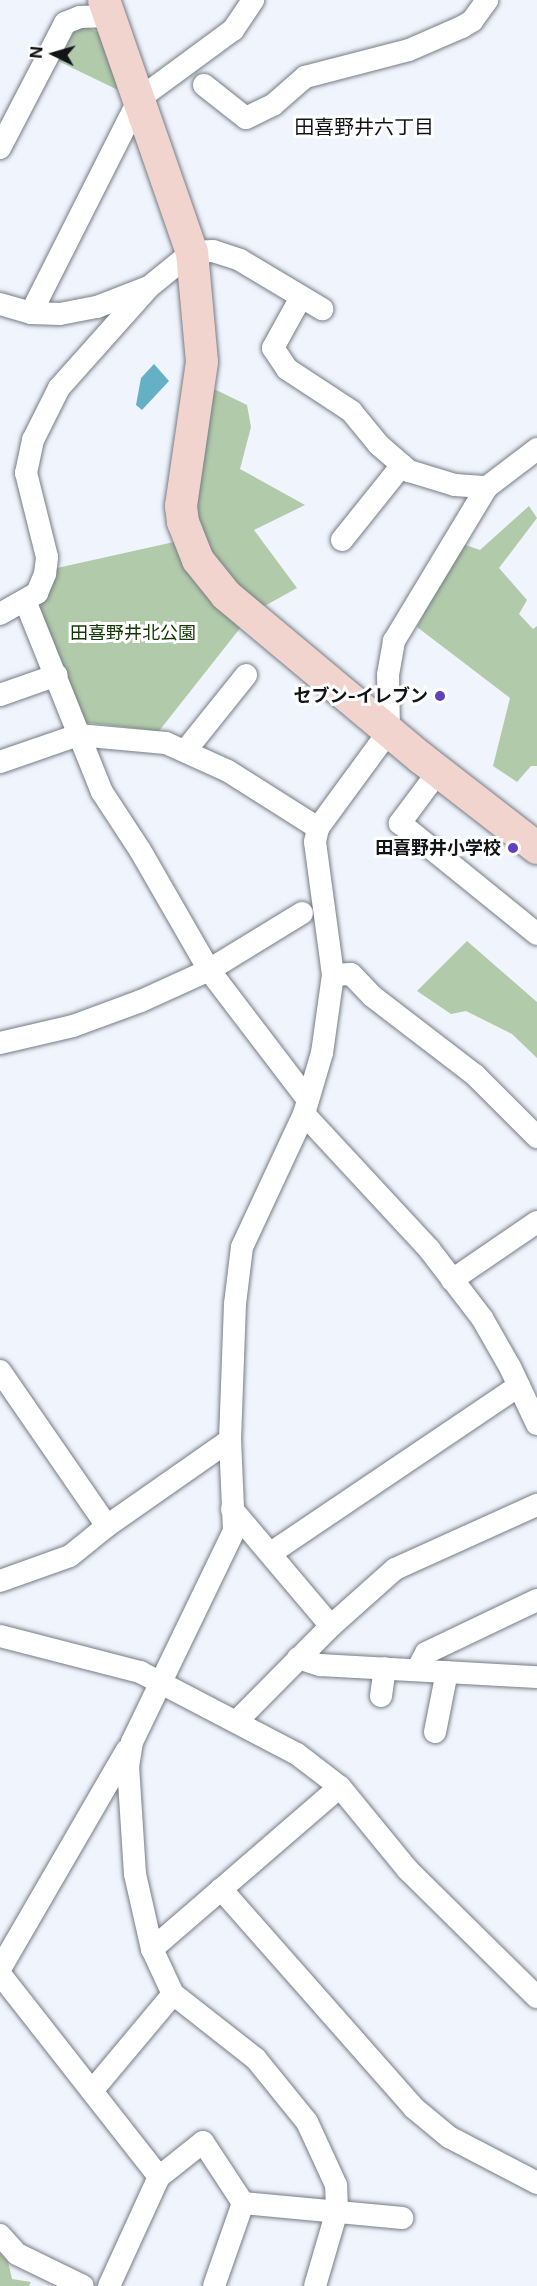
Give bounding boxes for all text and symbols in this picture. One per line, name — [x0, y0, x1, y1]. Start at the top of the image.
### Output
north arrow — [24, 24, 84, 84]
text: N — [26, 45, 47, 59]
district label: 田喜野井六丁目 — [294, 115, 434, 139]
park label: 田喜野井北公園 — [70, 622, 196, 644]
place label: セブン-イレブン — [294, 685, 428, 707]
marker: セブン-イレブン — [433, 689, 447, 703]
place label: 田喜野井小学校 — [375, 837, 501, 859]
marker: 田喜野井小学校 — [506, 841, 520, 855]

